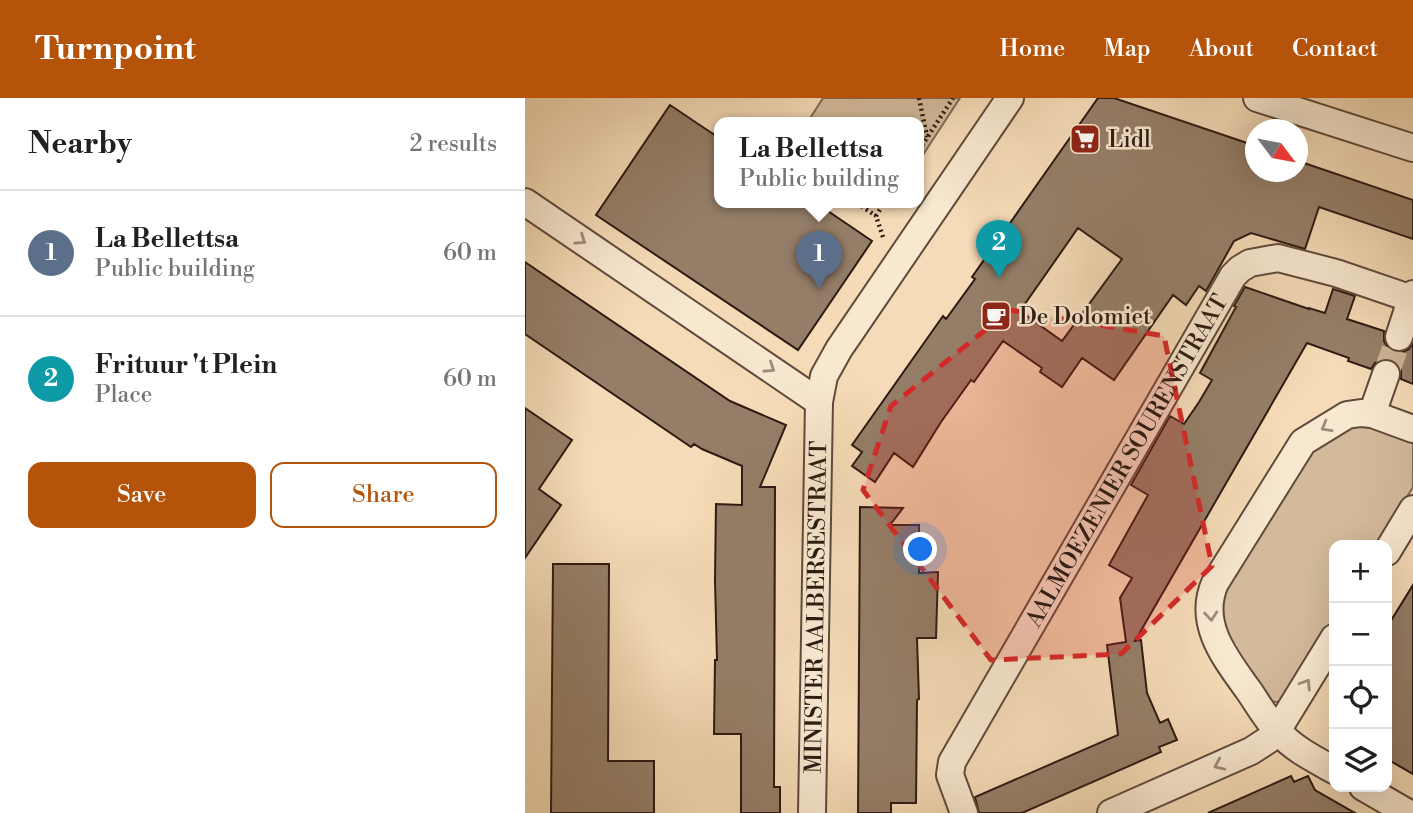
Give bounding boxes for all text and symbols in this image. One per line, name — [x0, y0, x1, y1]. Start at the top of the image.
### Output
text: Turnpoint — [35, 29, 196, 70]
text: Home — [1000, 34, 1065, 64]
text: Map — [1103, 34, 1151, 64]
text: About — [1189, 34, 1254, 64]
text: Contact — [1292, 34, 1378, 64]
popup — [714, 117, 924, 208]
north arrow — [1245, 119, 1308, 182]
supermarket icon: Lidl — [1068, 122, 1102, 156]
text: Nearby — [28, 125, 132, 163]
place label: Lidl — [1108, 126, 1151, 154]
text: 2 results — [410, 130, 497, 158]
text: La Bellettsa — [739, 133, 883, 165]
text: Public building — [739, 165, 899, 193]
pin: 2 — [976, 220, 1022, 278]
text: La Bellettsa — [95, 223, 239, 255]
pin: 1 — [796, 231, 842, 289]
one-way arrow — [574, 232, 587, 245]
text: 1 — [45, 239, 57, 267]
text: 60 m — [443, 239, 497, 267]
text: Public building — [95, 255, 255, 283]
street label: AALMOEZENIER SOURENSTRAAT — [1020, 290, 1234, 633]
cafe icon: De Dolomiet — [979, 299, 1013, 333]
place label: De Dolomiet — [1019, 303, 1151, 331]
text: Frituur 't Plein — [95, 349, 277, 381]
one-way arrow — [762, 360, 775, 372]
text: 2 — [44, 365, 58, 393]
text: 60 m — [443, 365, 497, 393]
text: Place — [95, 381, 152, 409]
one-way arrow — [1321, 419, 1334, 432]
street label: MINISTER AALBERSESTRAAT — [800, 440, 833, 774]
button: Save — [28, 462, 256, 528]
button: Share — [270, 462, 497, 528]
your location — [903, 532, 937, 566]
map controls — [1329, 540, 1392, 792]
button: + — [1329, 540, 1392, 603]
button: − — [1329, 603, 1392, 666]
one-way arrow — [1203, 611, 1218, 622]
button: locate — [1329, 666, 1392, 729]
one-way arrow — [1297, 679, 1310, 692]
button: layers — [1329, 729, 1392, 792]
one-way arrow — [1213, 757, 1226, 771]

